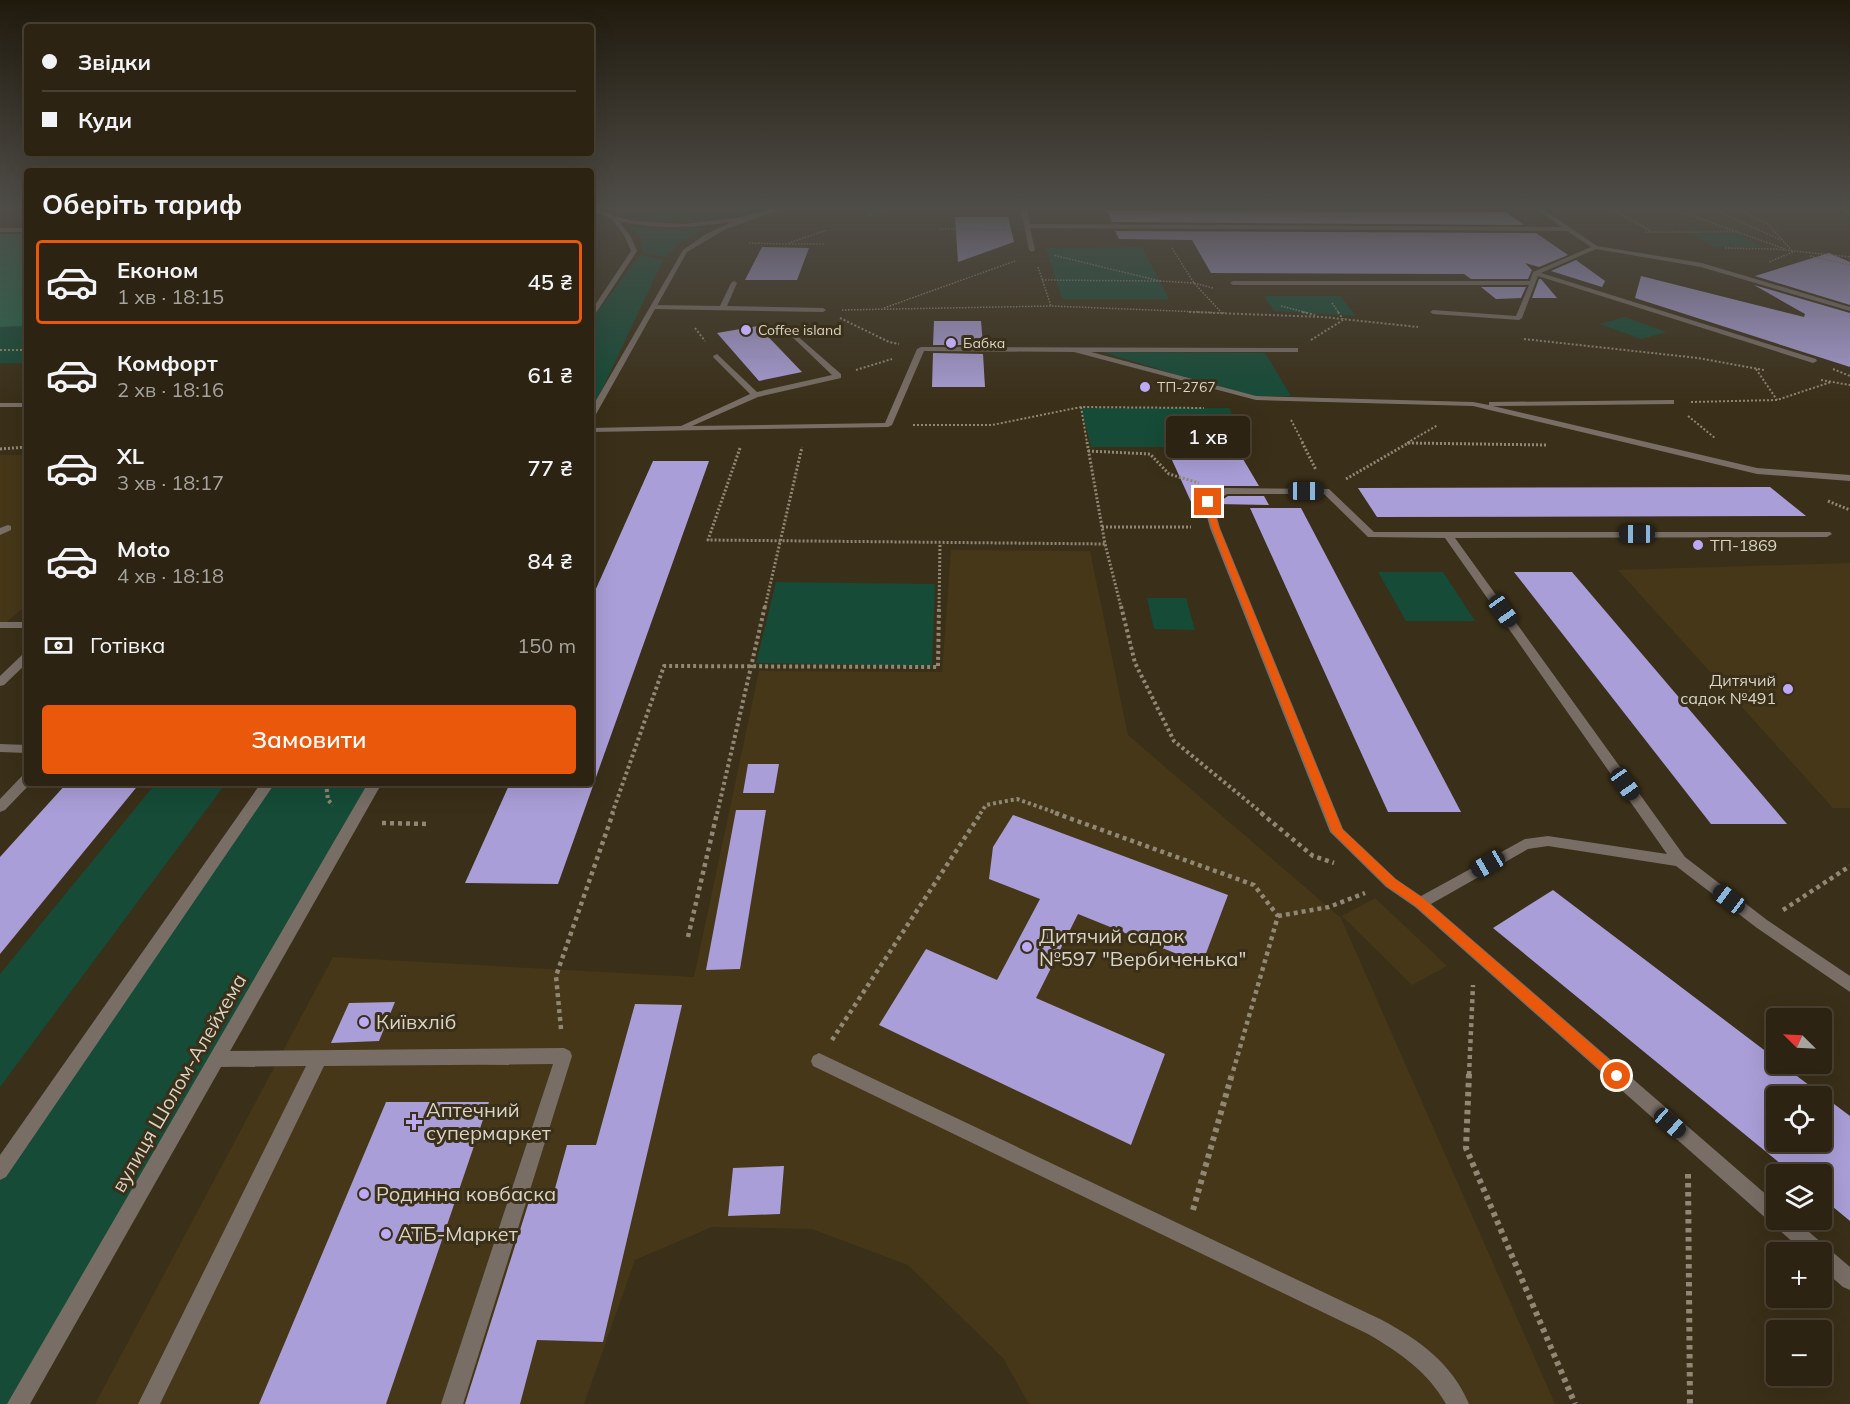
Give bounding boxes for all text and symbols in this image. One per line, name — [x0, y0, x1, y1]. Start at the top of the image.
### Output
text: Звідки — [78, 48, 151, 76]
text: Куди — [78, 106, 132, 134]
text: Оберіть тариф — [42, 187, 242, 221]
icon: car — [45, 255, 99, 309]
text: Економ — [117, 256, 198, 284]
text: 45 ₴ — [528, 268, 573, 296]
text: 1 хв · 18:15 — [117, 284, 224, 309]
place label: Coffee island — [758, 321, 842, 339]
marker: Coffee island — [739, 323, 753, 337]
place label: Бабка — [963, 334, 1005, 352]
marker: Бабка — [944, 336, 958, 350]
icon: car — [45, 348, 99, 402]
text: Комфорт — [117, 349, 218, 377]
text: 61 ₴ — [528, 361, 573, 389]
text: 2 хв · 18:16 — [117, 377, 224, 402]
place label: ТП-2767 — [1157, 378, 1216, 396]
marker: ТП-2767 — [1138, 380, 1152, 394]
callout: 1 хв — [1166, 415, 1250, 457]
text: 1 хв — [1188, 424, 1228, 449]
icon: car — [45, 441, 99, 495]
text: XL — [117, 442, 144, 470]
text: 77 ₴ — [528, 454, 573, 482]
text: 3 хв · 18:17 — [117, 470, 224, 495]
car — [1288, 482, 1324, 500]
route end — [1194, 488, 1221, 515]
car — [1619, 525, 1655, 543]
icon: car — [45, 534, 99, 588]
text: Moto — [117, 535, 170, 563]
place label: ТП-1869 — [1710, 535, 1777, 555]
marker: ТП-1869 — [1691, 538, 1705, 552]
text: 84 ₴ — [528, 547, 573, 575]
text: 4 хв · 18:18 — [117, 563, 224, 588]
car — [1485, 591, 1521, 631]
icon: cash — [42, 629, 75, 662]
text: Готівка — [90, 631, 165, 659]
text: 150 m — [517, 633, 576, 658]
place label: Дитячий садок №491 — [1680, 670, 1776, 708]
marker: Дитячий садок №491 — [1781, 682, 1795, 696]
button: Замовити — [42, 705, 576, 774]
car — [1607, 764, 1643, 804]
car — [1468, 847, 1508, 881]
car — [1709, 881, 1749, 917]
place label: Дитячий садок №597 "Вербиченька" — [1039, 923, 1246, 971]
marker: Дитячий садок №597 "Вербиченька" — [1020, 940, 1034, 954]
street label: вулиця Шолом-Алейхема — [106, 969, 251, 1197]
north arrow — [1766, 1008, 1832, 1074]
map controls — [1766, 1008, 1832, 1386]
place label: Київхліб — [376, 1009, 456, 1034]
marker: Київхліб — [357, 1015, 371, 1029]
route start — [1603, 1062, 1630, 1089]
button: locate — [1766, 1086, 1832, 1152]
place label: Аптечний супермаркет — [426, 1097, 552, 1145]
car — [1651, 1104, 1689, 1142]
marker: Аптечний супермаркет — [407, 1115, 421, 1129]
button: layers — [1766, 1164, 1832, 1230]
place label: Родинна ковбаска — [376, 1181, 556, 1206]
marker: Родинна ковбаска — [357, 1187, 371, 1201]
place label: АТБ-Маркет — [398, 1221, 519, 1246]
marker: АТБ-Маркет — [379, 1227, 393, 1241]
button: + — [1766, 1242, 1832, 1308]
button: − — [1766, 1320, 1832, 1386]

